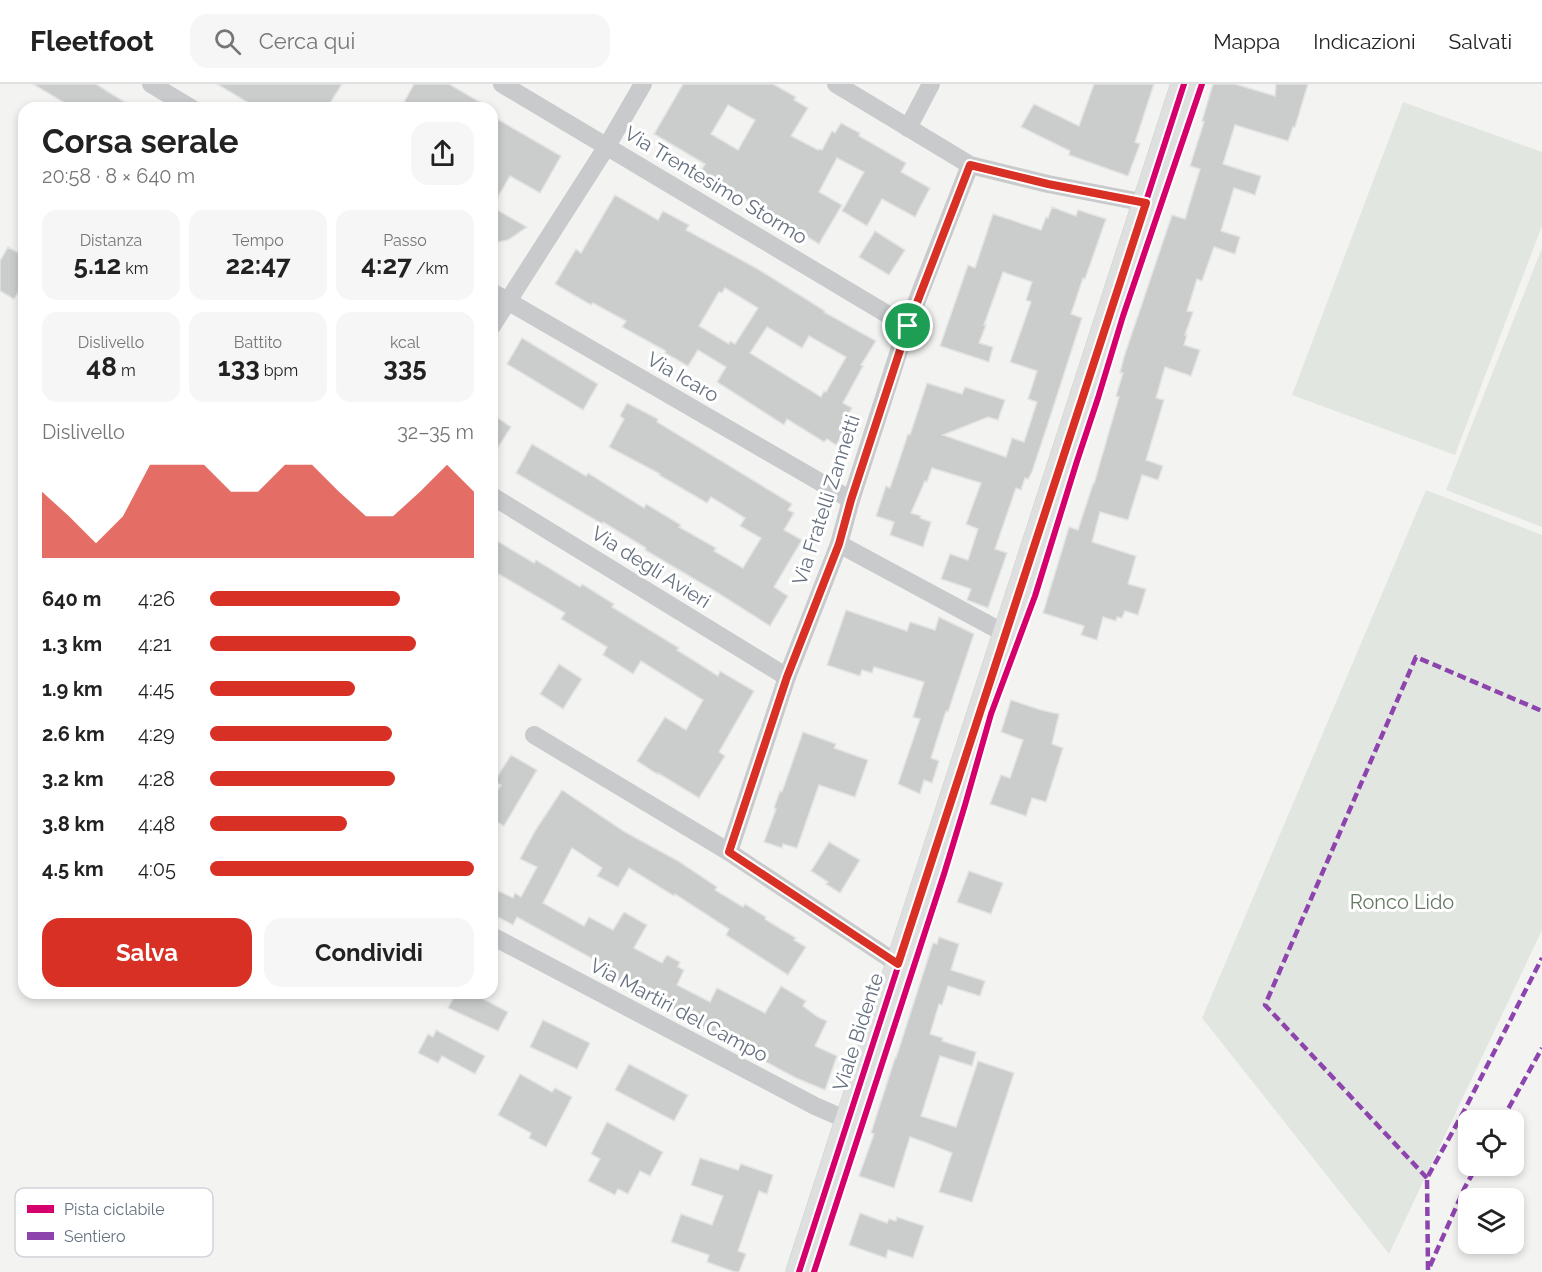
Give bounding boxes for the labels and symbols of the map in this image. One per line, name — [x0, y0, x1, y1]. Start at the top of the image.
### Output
street label: Via Trentesimo Stormo — [620, 121, 812, 249]
pin — [882, 300, 933, 351]
street label: Via Icaro — [643, 347, 723, 407]
street label: Via Fratelli Zannetti — [787, 412, 865, 588]
street label: Via degli Avieri — [587, 521, 715, 613]
park label: Ronco Lido — [1350, 890, 1454, 914]
street label: Via Martiri del Campo — [586, 953, 772, 1067]
street label: Viale Bidente — [828, 970, 888, 1094]
legend — [15, 1188, 213, 1257]
text: Pista ciclabile — [64, 1200, 165, 1219]
text: Sentiero — [64, 1227, 125, 1246]

